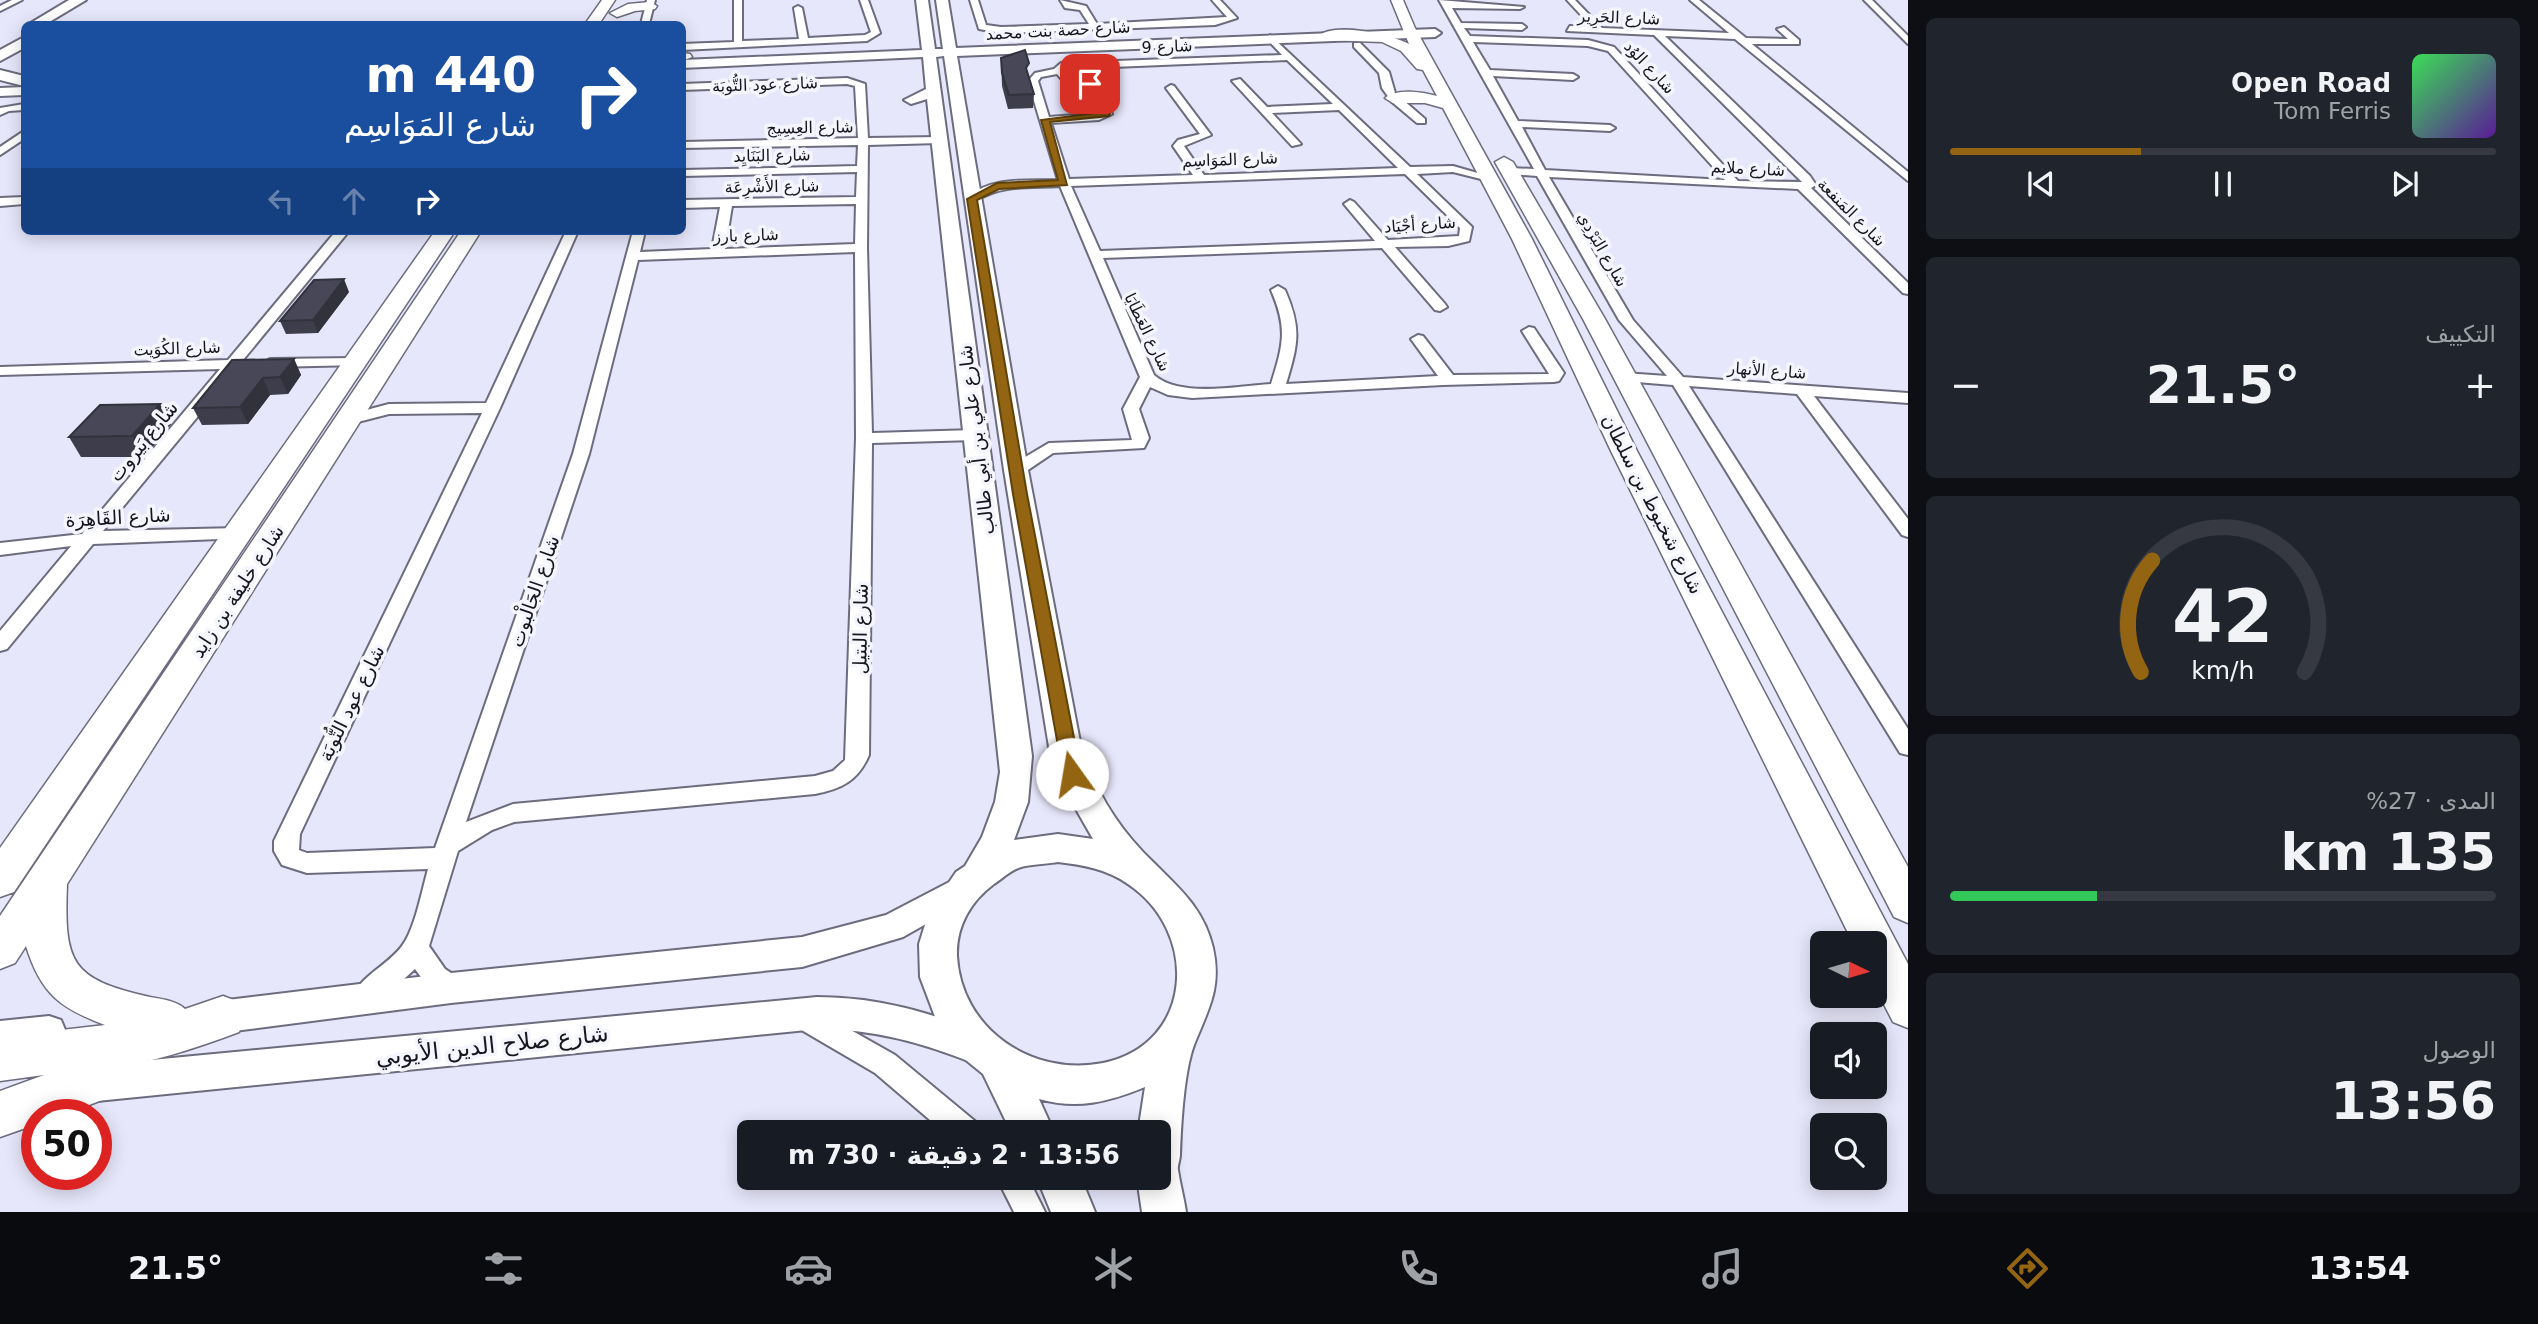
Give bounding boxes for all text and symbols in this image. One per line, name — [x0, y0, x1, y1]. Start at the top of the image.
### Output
street label: شارع الحَرِير — [1576, 7, 1660, 31]
street label: شارع حصة بنت محمد — [985, 17, 1131, 45]
street label: شارع 9 — [1141, 36, 1193, 58]
street label: شارع الوُد — [1620, 37, 1679, 98]
text: 440 m — [366, 47, 536, 104]
icon: right — [560, 49, 651, 140]
pin — [1060, 54, 1120, 114]
icon: arrive — [1071, 65, 1109, 103]
text: Open Road — [2231, 68, 2391, 98]
street label: شارع عود التُّوبَة — [712, 70, 818, 97]
text: Tom Ferris — [2274, 98, 2391, 124]
text: شارع المَوَاسِم — [344, 106, 536, 144]
street label: شارع العِسِيج — [766, 117, 854, 139]
street label: شارع البَنَايِد — [733, 145, 811, 167]
street label: شارع المَوَاسِم — [1182, 148, 1278, 172]
street label: شارع ملايم — [1711, 157, 1785, 181]
icon: previous — [2022, 165, 2060, 203]
icon: pause — [2204, 165, 2242, 203]
icon: next — [2386, 165, 2424, 203]
street label: شارع الأَشْرِعَة — [725, 173, 820, 200]
street label: شارع المَنفعة — [1813, 174, 1890, 251]
icon: left — [262, 182, 300, 220]
icon: ahead — [335, 182, 373, 220]
icon: right — [408, 182, 446, 220]
street label: شارع البَرْدِي — [1573, 208, 1632, 291]
street label: شارع أجْيَاد — [1383, 212, 1457, 237]
street label: شارع بارز — [712, 225, 779, 247]
street label: شارع العَطَايَا — [1119, 290, 1175, 375]
text: التكييف — [2425, 321, 2496, 347]
street label: شارع الكُوَيت — [133, 336, 221, 361]
street label: شارع علي بن أبي طالب — [952, 344, 1000, 536]
text: 21.5° — [2146, 355, 2300, 415]
street label: شارع الأنهار — [1726, 357, 1807, 384]
text: − — [1950, 363, 1982, 407]
text: + — [2464, 363, 2496, 407]
street label: شارع بَيروت — [104, 396, 183, 486]
street label: شارع شخبوط بن سلطان — [1597, 410, 1708, 598]
street label: شارع القَاهِرَة — [65, 503, 171, 532]
street label: شارع خليفة بن زايد — [186, 521, 289, 662]
street label: شارع الجَالْبوت — [502, 531, 564, 650]
text: 42 — [2172, 574, 2274, 659]
street label: شارع البتيل — [848, 583, 873, 675]
street label: شارع عود التُّوبَة — [311, 640, 389, 765]
text: km/h — [2191, 656, 2255, 685]
position arrow — [1035, 737, 1109, 811]
text: المدى · 27% — [2366, 788, 2496, 814]
text: 135 km — [2281, 822, 2496, 882]
north arrow — [1810, 931, 1886, 1008]
map controls — [1810, 931, 1887, 1190]
street label: شارع صلاح الدين الأيوبي — [374, 1019, 610, 1071]
button: sound — [1810, 1022, 1887, 1099]
text: الوصول — [2423, 1037, 2496, 1063]
text: 13:56 — [2330, 1071, 2496, 1131]
speed limit sign: 50 — [21, 1099, 112, 1190]
button: search — [1810, 1113, 1887, 1190]
text: 13:56 · 2 دقيقة · 730 m — [788, 1140, 1120, 1170]
icon: filters — [479, 1244, 528, 1293]
icon: car — [784, 1244, 833, 1293]
icon: climate — [1089, 1244, 1138, 1293]
icon: phone — [1394, 1244, 1443, 1293]
icon: music — [1698, 1244, 1747, 1293]
icon: directions — [2003, 1244, 2052, 1293]
text: 21.5° — [128, 1249, 223, 1287]
text: 13:54 — [2308, 1249, 2410, 1287]

